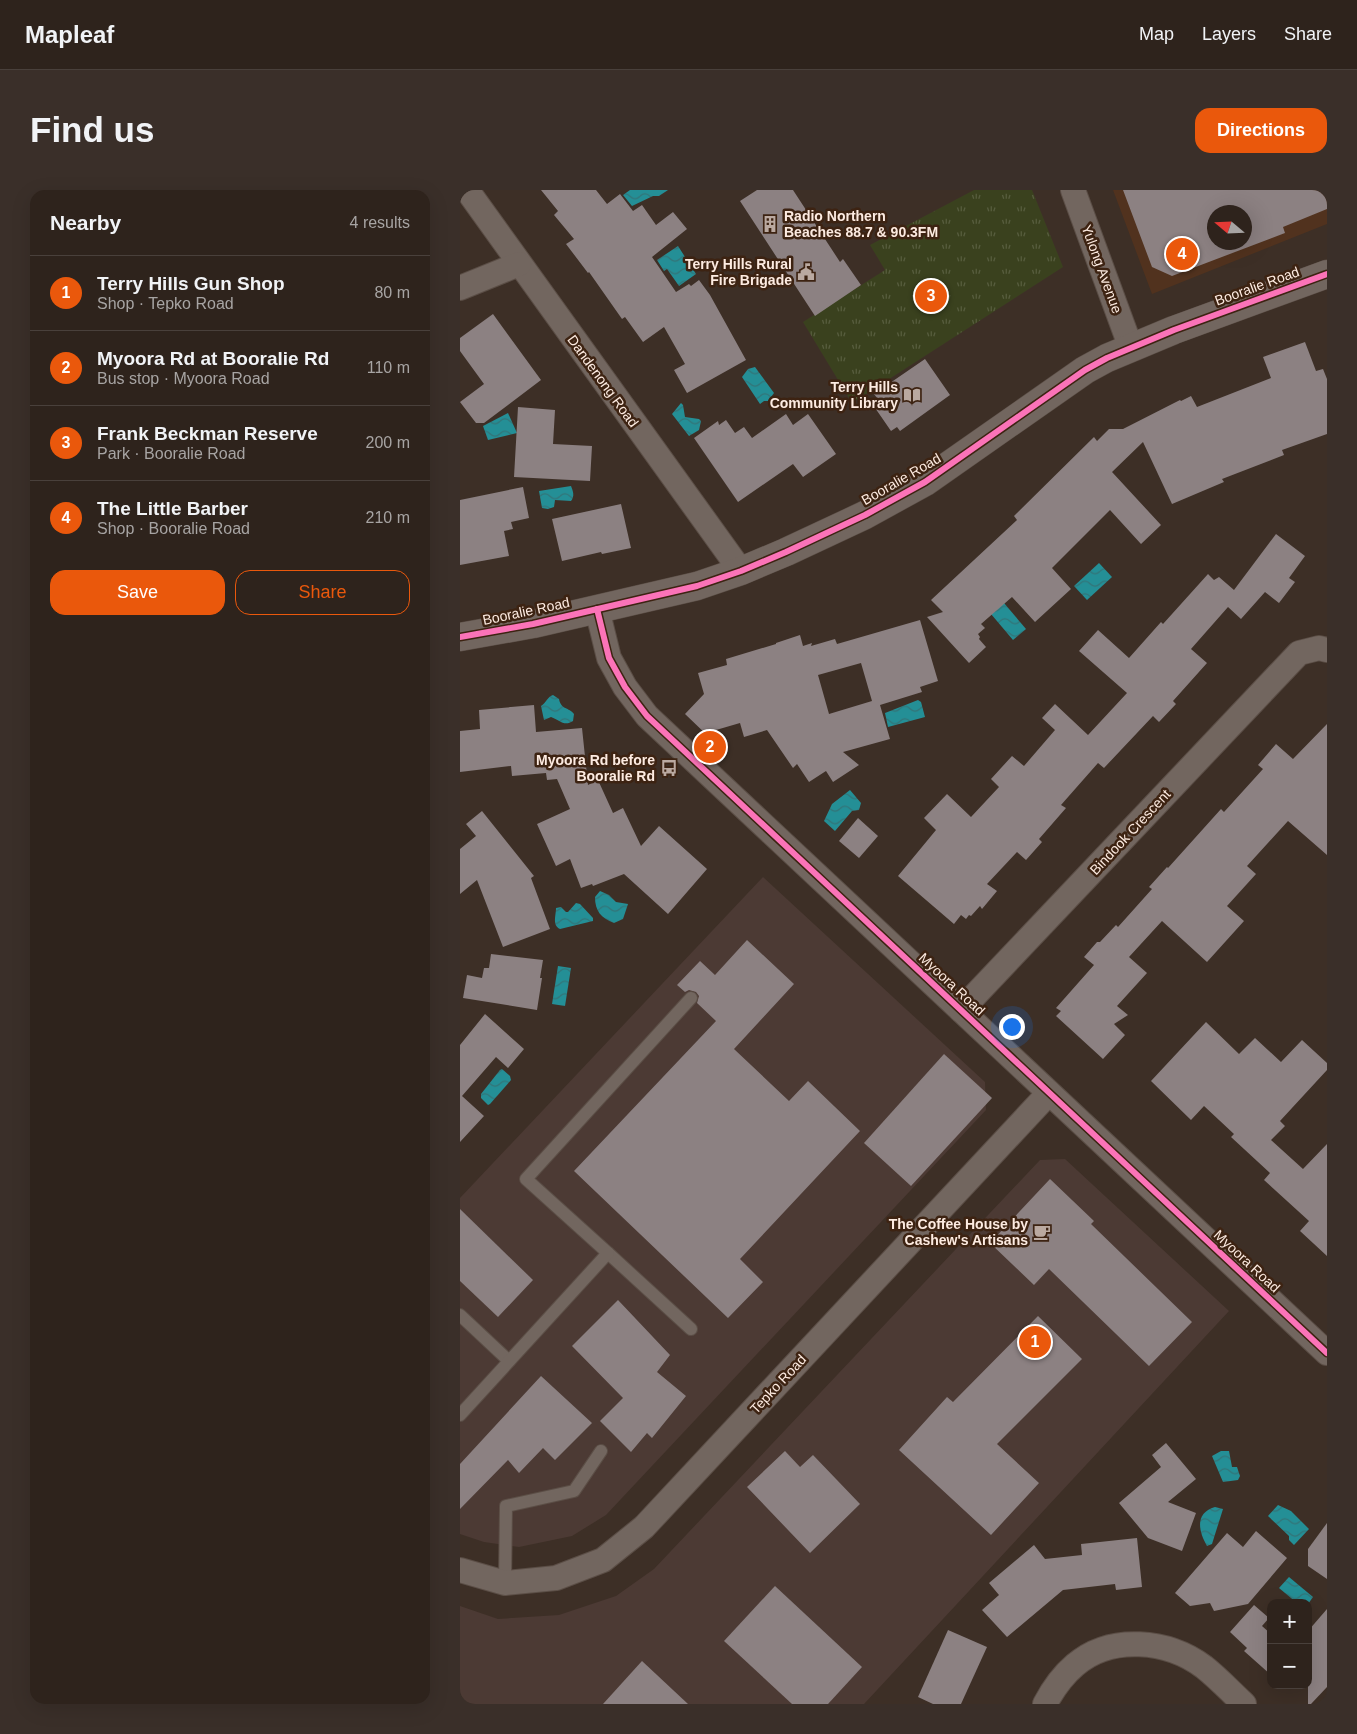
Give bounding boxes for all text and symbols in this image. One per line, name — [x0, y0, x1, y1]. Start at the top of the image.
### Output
text: Mapleaf — [25, 21, 114, 48]
text: Map — [1139, 24, 1174, 44]
text: Layers — [1202, 24, 1256, 44]
text: Share — [1284, 24, 1332, 44]
button: Directions — [1195, 108, 1327, 153]
text: Find us — [30, 110, 154, 149]
north arrow — [1207, 205, 1252, 250]
place label: Radio Northern Beaches 88.7 & 90.3FM — [784, 208, 938, 240]
text: Nearby — [50, 211, 121, 234]
text: 4 results — [350, 214, 410, 231]
building icon: Radio Northern Beaches 88.7 & 90.3FM — [760, 214, 780, 234]
street label: Yulong Avenue — [1079, 222, 1126, 316]
pin: 4 — [1166, 235, 1198, 273]
place label: Terry Hills Rural Fire Brigade — [685, 256, 792, 288]
public building icon: Terry Hills Rural Fire Brigade — [796, 262, 816, 282]
street label: Booralie Road — [1213, 263, 1301, 309]
text: Terry Hills Gun Shop — [97, 273, 285, 294]
pin: 3 — [915, 277, 947, 315]
text: 1 — [62, 284, 70, 301]
text: 80 m — [374, 284, 410, 301]
text: Shop · Tepko Road — [97, 295, 234, 312]
street label: Dandenong Road — [564, 332, 642, 430]
text: Myoora Rd at Booralie Rd — [97, 348, 329, 369]
text: 2 — [62, 359, 70, 376]
text: 110 m — [367, 359, 410, 376]
text: Bus stop · Myoora Road — [97, 370, 270, 387]
place label: Terry Hills Community Library — [770, 379, 898, 411]
library icon: Terry Hills Community Library — [902, 385, 922, 405]
text: Frank Beckman Reserve — [97, 423, 318, 444]
text: 3 — [62, 434, 70, 451]
text: 200 m — [366, 434, 410, 451]
text: Park · Booralie Road — [97, 445, 246, 462]
street label: Booralie Road — [859, 450, 943, 508]
text: The Little Barber — [97, 498, 248, 519]
text: 4 — [62, 509, 70, 526]
text: 210 m — [366, 509, 410, 526]
text: Shop · Booralie Road — [97, 520, 250, 537]
button: Save — [50, 570, 225, 615]
button: Share — [235, 570, 410, 615]
street label: Booralie Road — [481, 594, 571, 628]
pin: 2 — [694, 728, 726, 766]
place label: Myoora Rd before Booralie Rd — [536, 752, 655, 784]
bus stop icon: Myoora Rd before Booralie Rd — [659, 758, 679, 778]
street label: Bindook Crescent — [1086, 786, 1174, 878]
street label: Myoora Road — [916, 949, 988, 1019]
your location — [999, 1014, 1025, 1040]
place label: The Coffee House by Cashew's Artisans — [889, 1216, 1028, 1248]
cafe icon: The Coffee House by Cashew's Artisans — [1032, 1222, 1052, 1242]
street label: Myoora Road — [1211, 1226, 1283, 1296]
pin: 1 — [1019, 1323, 1051, 1361]
street label: Tepko Road — [747, 1351, 809, 1417]
map controls — [1267, 1599, 1312, 1689]
button: + — [1267, 1599, 1312, 1644]
button: − — [1267, 1644, 1312, 1689]

